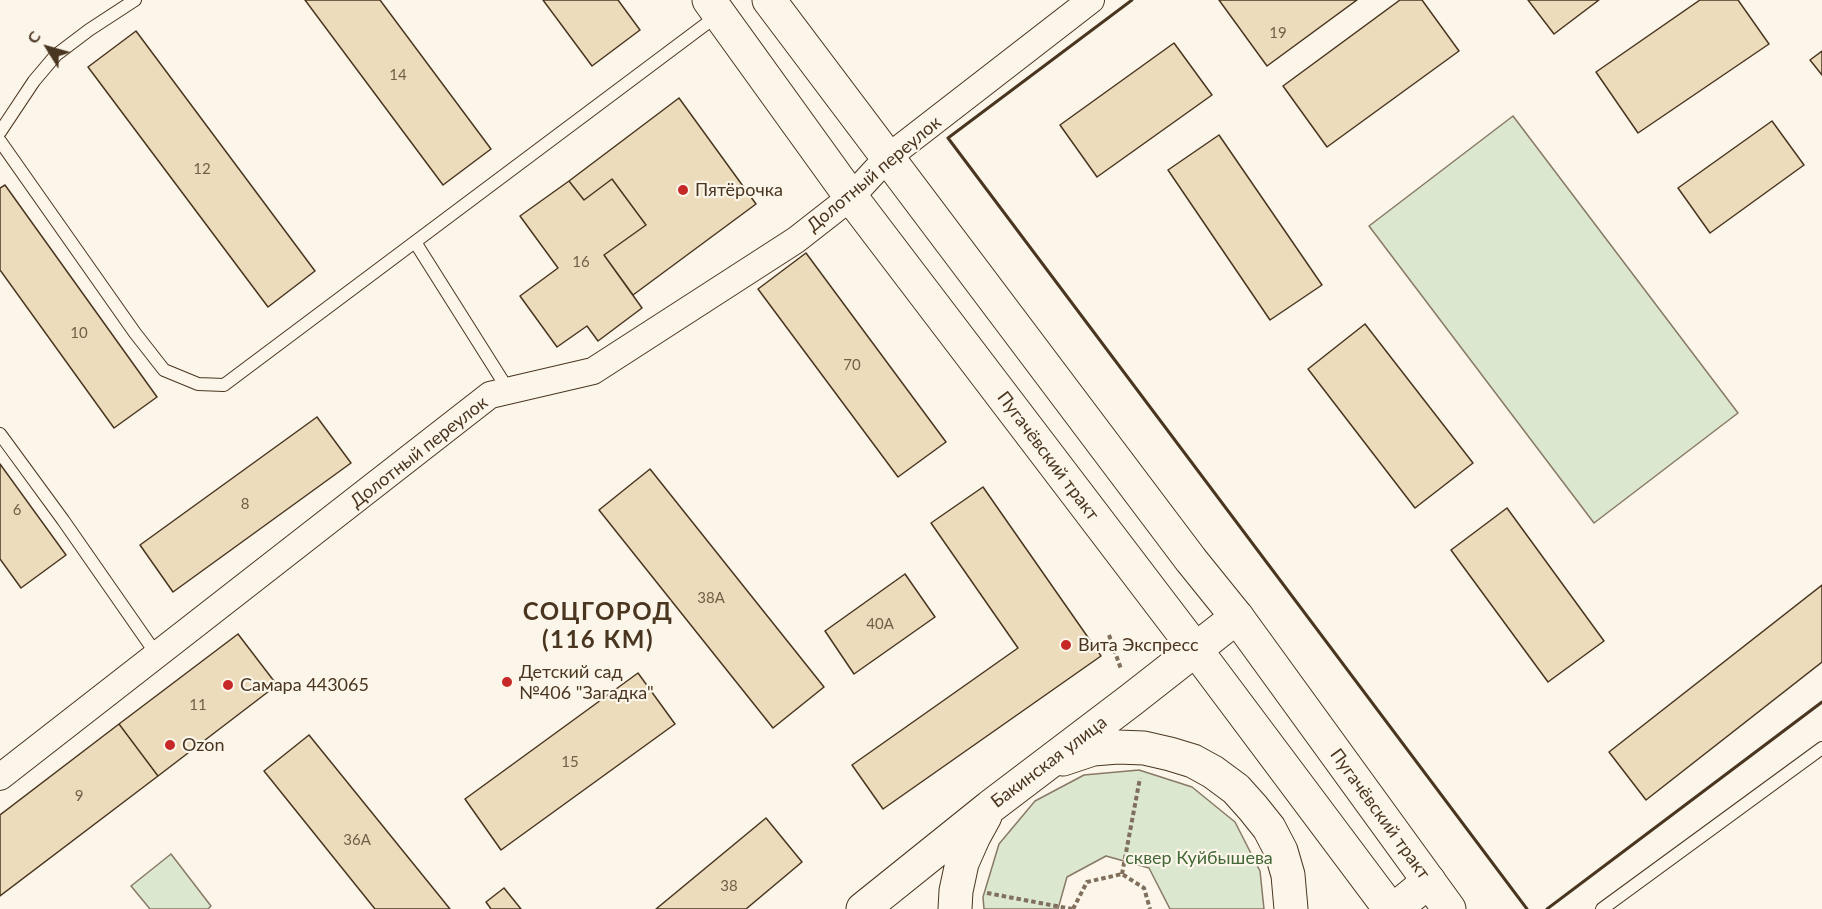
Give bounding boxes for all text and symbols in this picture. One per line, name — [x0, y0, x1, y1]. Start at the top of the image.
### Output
north arrow — [18, 18, 78, 78]
house number: 19 — [1269, 24, 1287, 42]
text: С — [22, 27, 44, 47]
house number: 14 — [389, 66, 407, 84]
street label: Долотный переулок — [802, 112, 946, 236]
house number: 12 — [193, 160, 211, 178]
place label: Пятёрочка — [695, 179, 783, 201]
marker: Пятёрочка — [676, 183, 690, 197]
house number: 16 — [572, 253, 590, 271]
house number: 10 — [70, 324, 88, 342]
house number: 70 — [843, 356, 861, 374]
street label: Пугачёвский тракт — [992, 387, 1104, 525]
street label: Долотный переулок — [346, 392, 492, 512]
house number: 8 — [241, 495, 249, 513]
house number: 6 — [13, 501, 21, 519]
house number: 38А — [697, 589, 725, 607]
district label: СОЦГОРОД (116 КМ) — [523, 598, 673, 654]
house number: 40А — [866, 615, 894, 633]
place label: Вита Экспресс — [1078, 634, 1199, 656]
marker: Вита Экспресс — [1059, 638, 1073, 652]
place label: Детский сад №406 "Загадка" — [519, 661, 654, 704]
place label: Самара 443065 — [240, 674, 369, 696]
marker: Детский сад №406 "Загадка" — [500, 675, 514, 689]
marker: Самара 443065 — [221, 678, 235, 692]
house number: 11 — [189, 696, 207, 714]
street label: Бакинская улица — [987, 711, 1111, 813]
place label: Ozon — [182, 734, 224, 756]
marker: Ozon — [163, 738, 177, 752]
street label: Пугачёвский тракт — [1325, 745, 1435, 883]
house number: 15 — [561, 753, 579, 771]
house number: 9 — [75, 787, 83, 805]
house number: 36А — [343, 831, 371, 849]
park label: сквер Куйбышева — [1125, 847, 1273, 869]
house number: 38 — [720, 877, 738, 895]

